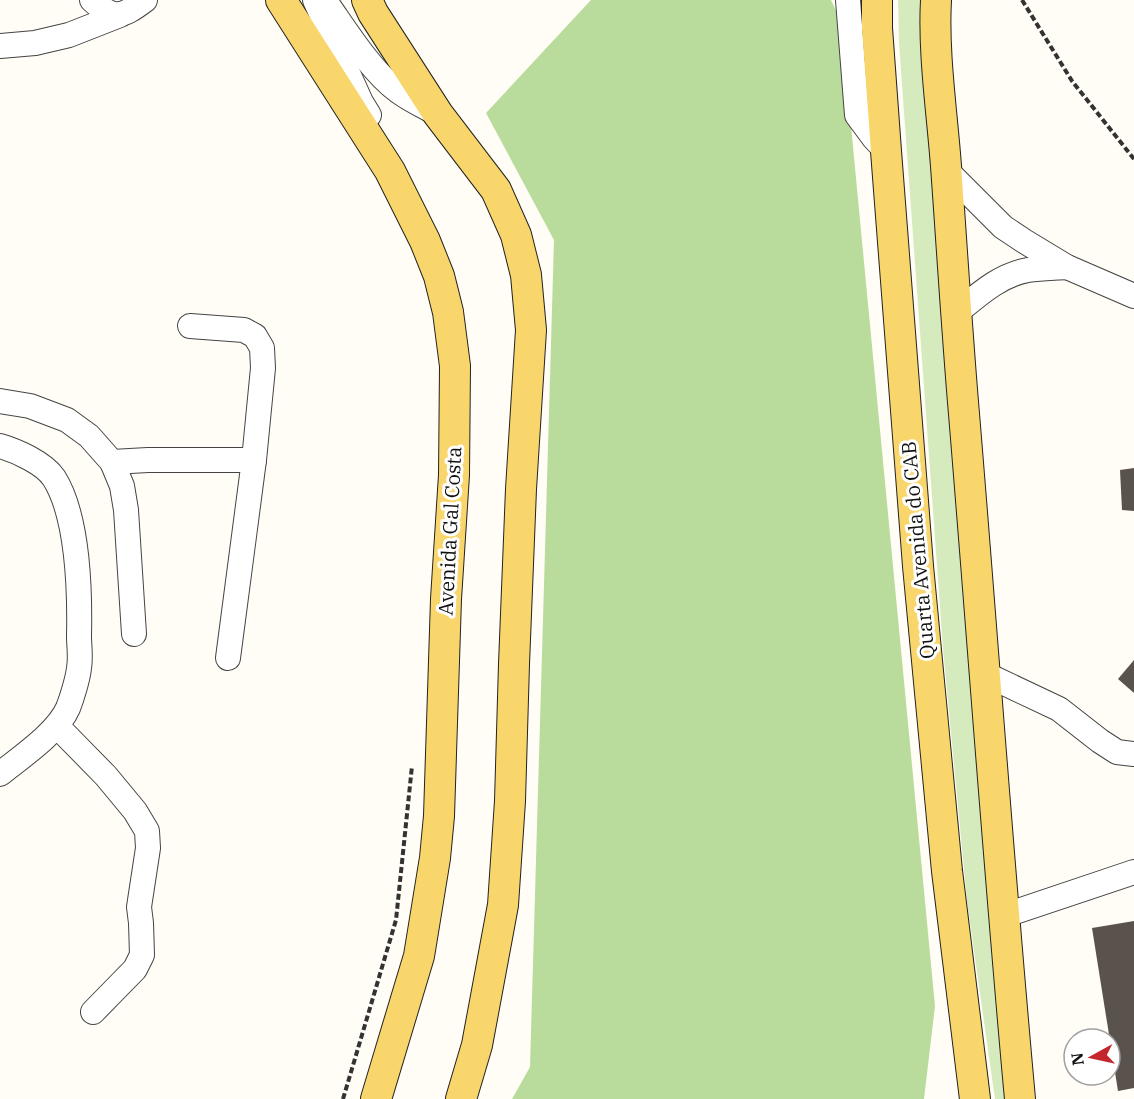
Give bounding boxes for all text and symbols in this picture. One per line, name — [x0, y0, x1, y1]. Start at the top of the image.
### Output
street label: Quarta Avenida do CAB — [895, 440, 940, 660]
street label: Avenida Gal Costa — [432, 446, 467, 616]
north arrow — [1062, 1027, 1122, 1087]
text: N — [1066, 1051, 1088, 1067]

